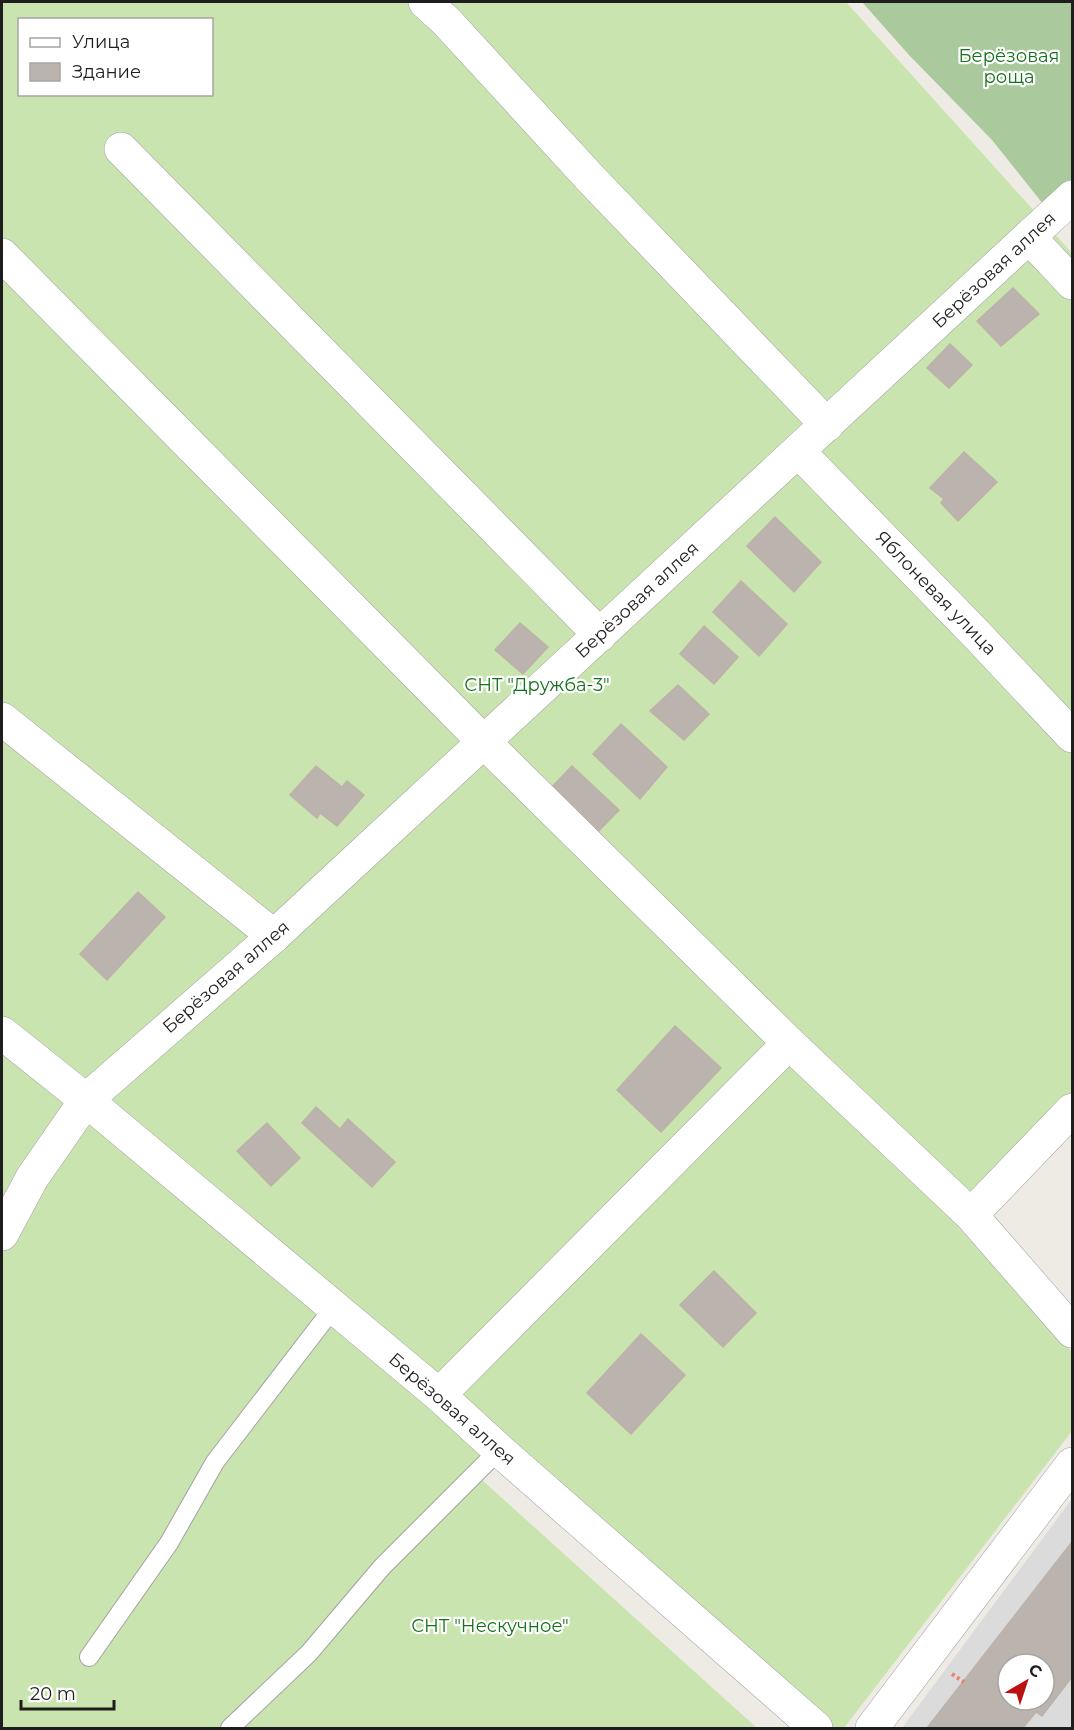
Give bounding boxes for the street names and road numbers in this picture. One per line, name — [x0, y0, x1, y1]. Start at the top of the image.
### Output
street label: Берёзовая аллея — [928, 207, 1060, 333]
street label: Яблоневая улица — [871, 526, 1001, 660]
street label: Берёзовая аллея — [571, 537, 703, 663]
street label: Берёзовая аллея — [158, 916, 294, 1038]
street label: Берёзовая аллея — [384, 1348, 520, 1470]

